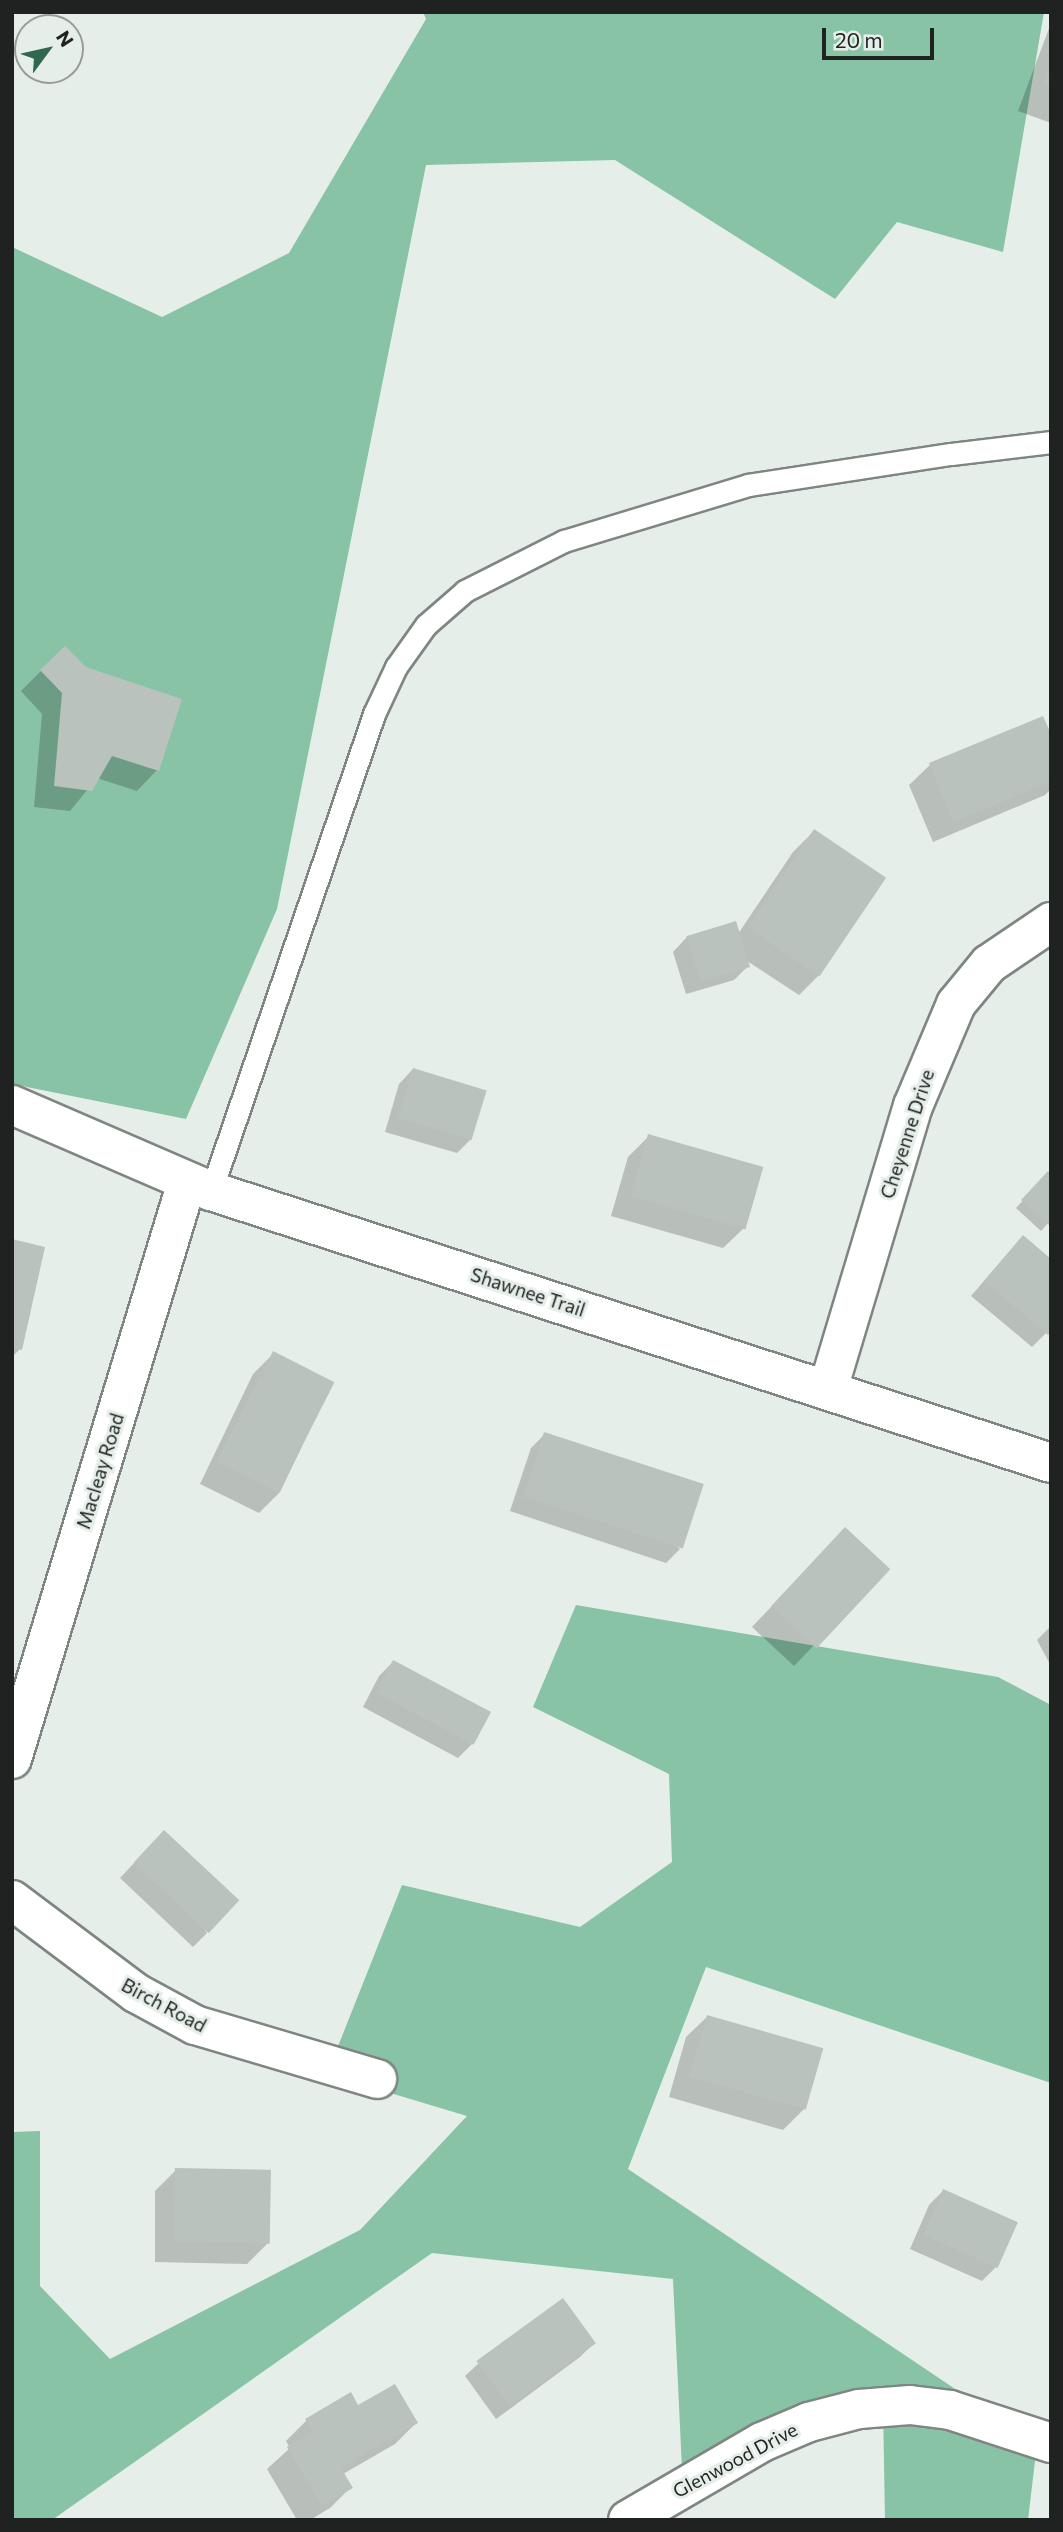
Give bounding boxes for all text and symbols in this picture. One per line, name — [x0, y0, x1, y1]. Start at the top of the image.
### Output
north arrow — [14, 14, 84, 84]
scale bar — [825, 14, 937, 58]
text: N — [52, 26, 79, 51]
text: 20 m — [835, 27, 883, 52]
street label: Cheyenne Drive — [875, 1067, 939, 1201]
street label: Shawnee Trail — [468, 1263, 588, 1321]
street label: Macleay Road — [72, 1410, 128, 1532]
street label: Birch Road — [118, 1973, 210, 2037]
street label: Glenwood Drive — [669, 2418, 801, 2502]

